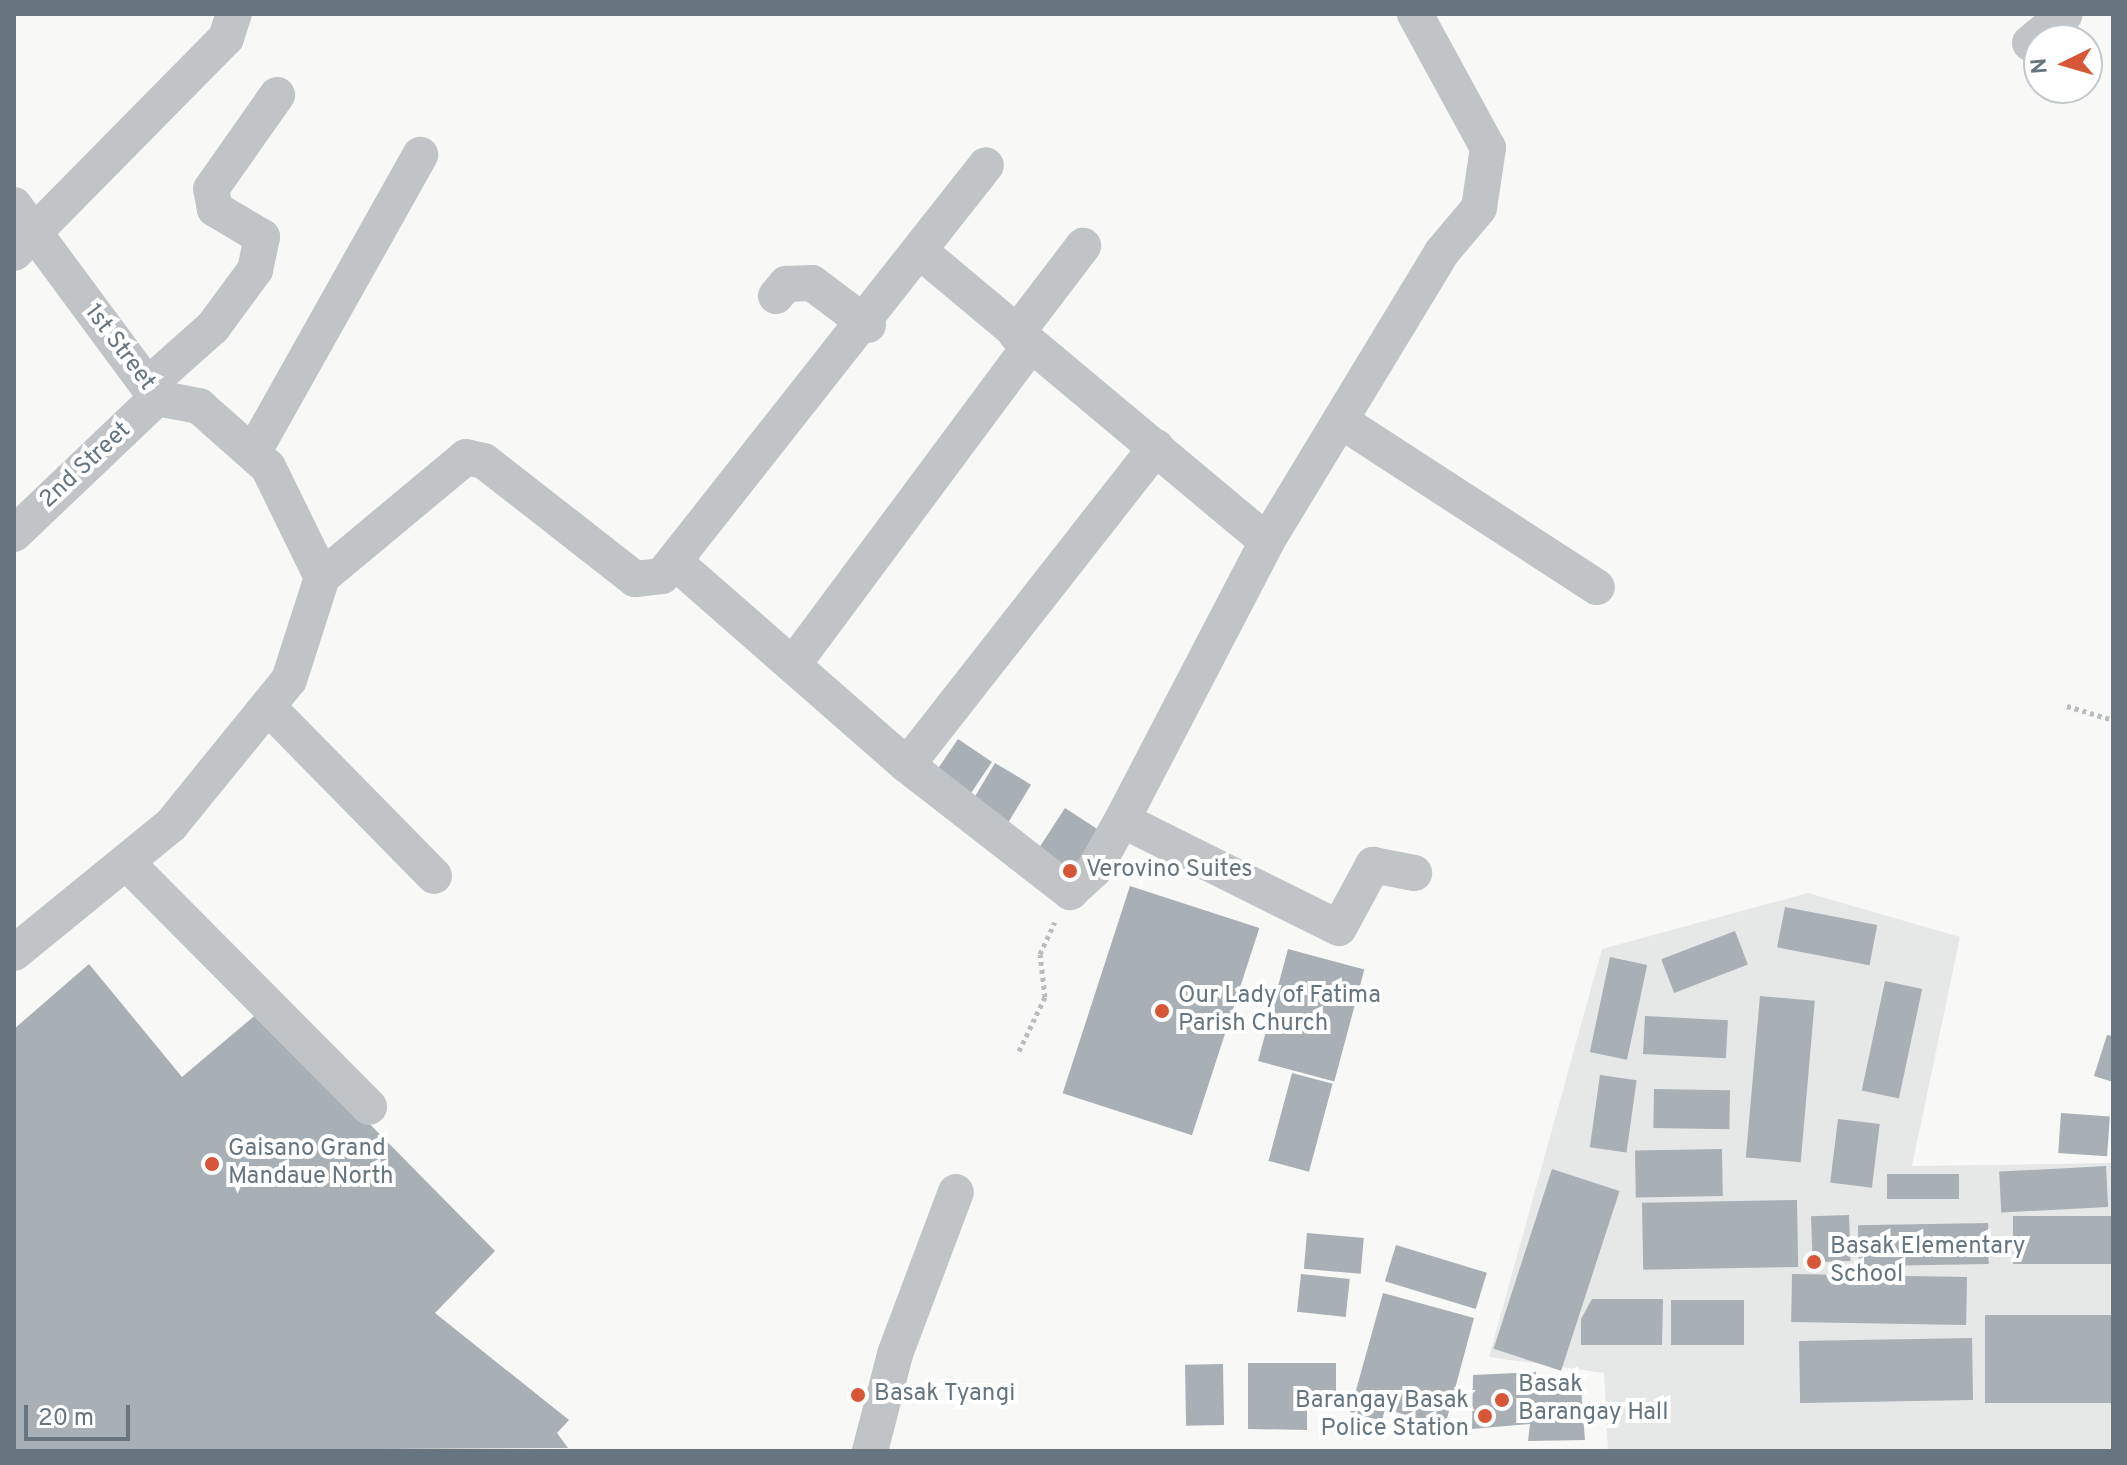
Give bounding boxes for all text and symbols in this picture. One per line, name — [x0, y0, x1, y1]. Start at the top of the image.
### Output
north arrow — [2023, 24, 2103, 104]
text: N — [2026, 57, 2055, 75]
street label: 1st Street — [77, 299, 161, 397]
street label: 2nd Street — [35, 417, 137, 515]
place label: Verovino Suites — [1086, 857, 1253, 885]
marker: Verovino Suites — [1061, 862, 1079, 880]
place label: Our Lady of Fatima Parish Church — [1178, 983, 1381, 1039]
marker: Our Lady of Fatima Parish Church — [1153, 1002, 1171, 1020]
place label: Gaisano Grand Mandaue North — [228, 1136, 394, 1192]
marker: Gaisano Grand Mandaue North — [203, 1155, 221, 1173]
place label: Basak Elementary School — [1830, 1234, 2025, 1290]
marker: Basak Elementary School — [1805, 1253, 1823, 1271]
place label: Basak Barangay Hall — [1518, 1372, 1668, 1428]
place label: Basak Tyangi — [874, 1381, 1016, 1409]
marker: Basak Tyangi — [849, 1386, 867, 1404]
place label: Barangay Basak Police Station — [1295, 1388, 1469, 1444]
scale bar — [28, 1389, 134, 1439]
marker: Basak Barangay Hall — [1493, 1391, 1511, 1409]
text: 20 m — [38, 1404, 94, 1434]
marker: Barangay Basak Police Station — [1476, 1407, 1494, 1425]

